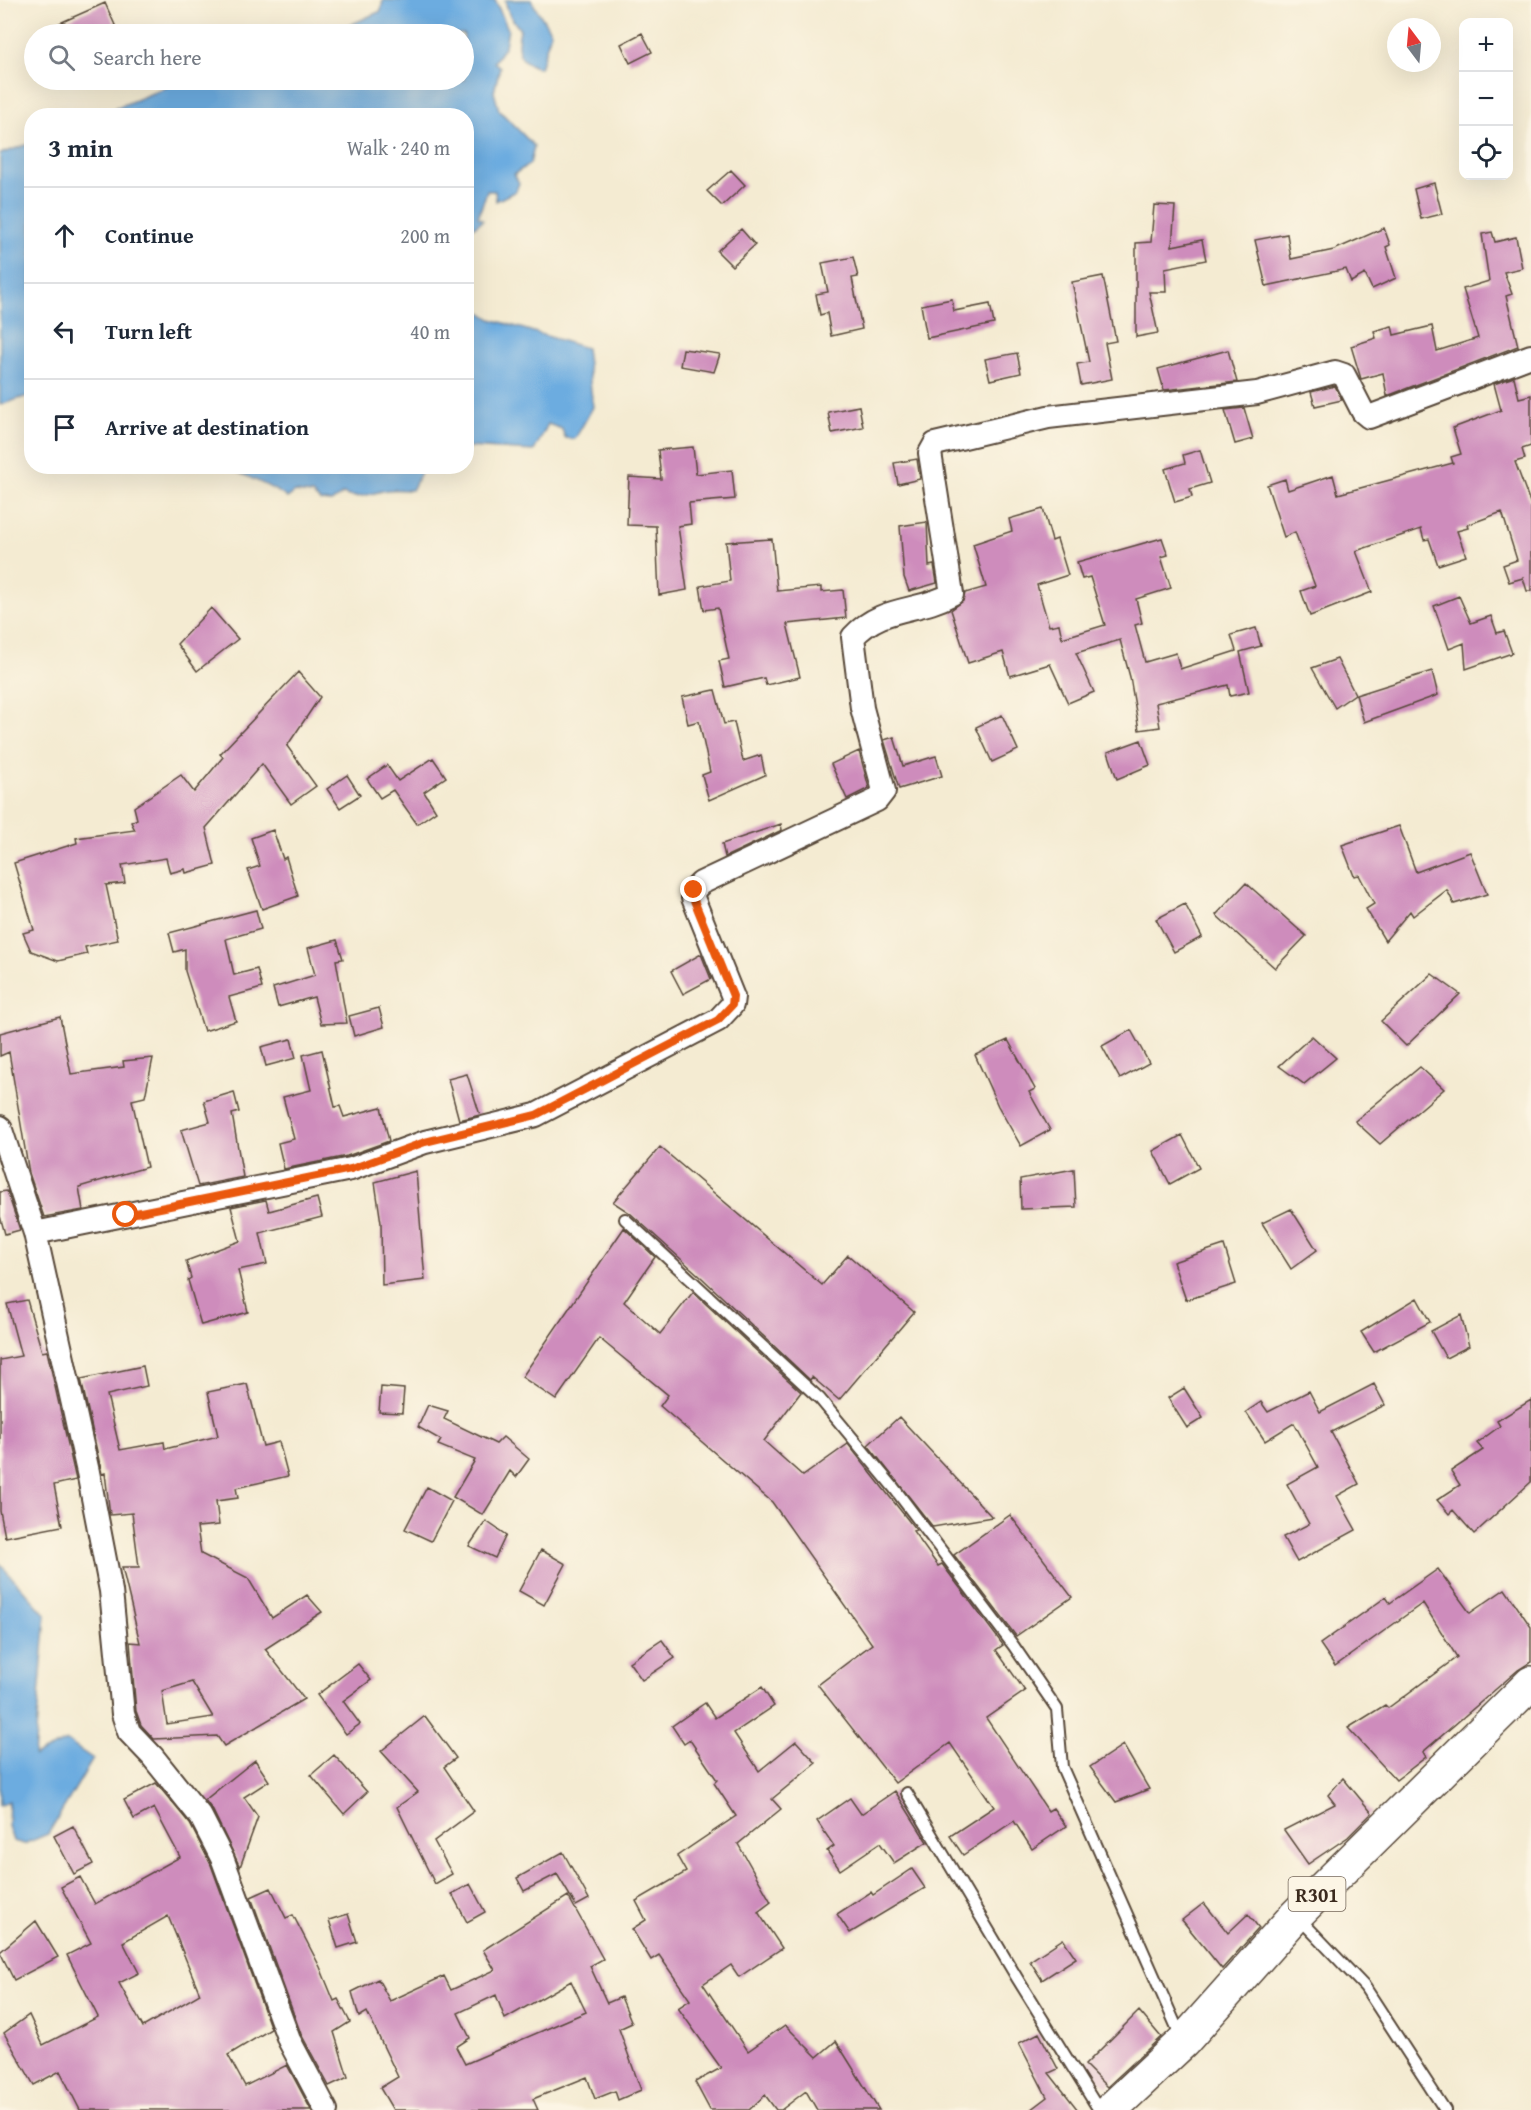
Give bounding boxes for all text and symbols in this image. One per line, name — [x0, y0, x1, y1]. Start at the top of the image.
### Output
north arrow — [1387, 18, 1441, 72]
map controls — [1459, 18, 1513, 180]
button: + — [1459, 18, 1513, 72]
search box — [24, 24, 474, 90]
icon: search — [45, 41, 78, 74]
text: Search here — [93, 41, 202, 73]
button: − — [1459, 72, 1513, 126]
button: locate — [1459, 126, 1513, 180]
text: 3 min — [48, 128, 113, 167]
text: Walk · 240 m — [347, 133, 450, 162]
icon: ahead — [48, 219, 81, 252]
text: Continue — [105, 219, 194, 251]
text: 200 m — [400, 221, 450, 250]
icon: left — [48, 315, 81, 348]
text: Turn left — [105, 315, 192, 347]
text: 40 m — [410, 317, 450, 346]
icon: arrive — [48, 411, 81, 444]
text: Arrive at destination — [105, 411, 309, 443]
route end — [680, 876, 706, 902]
route start — [112, 1201, 138, 1227]
road number: R301 — [1288, 1877, 1346, 1911]

